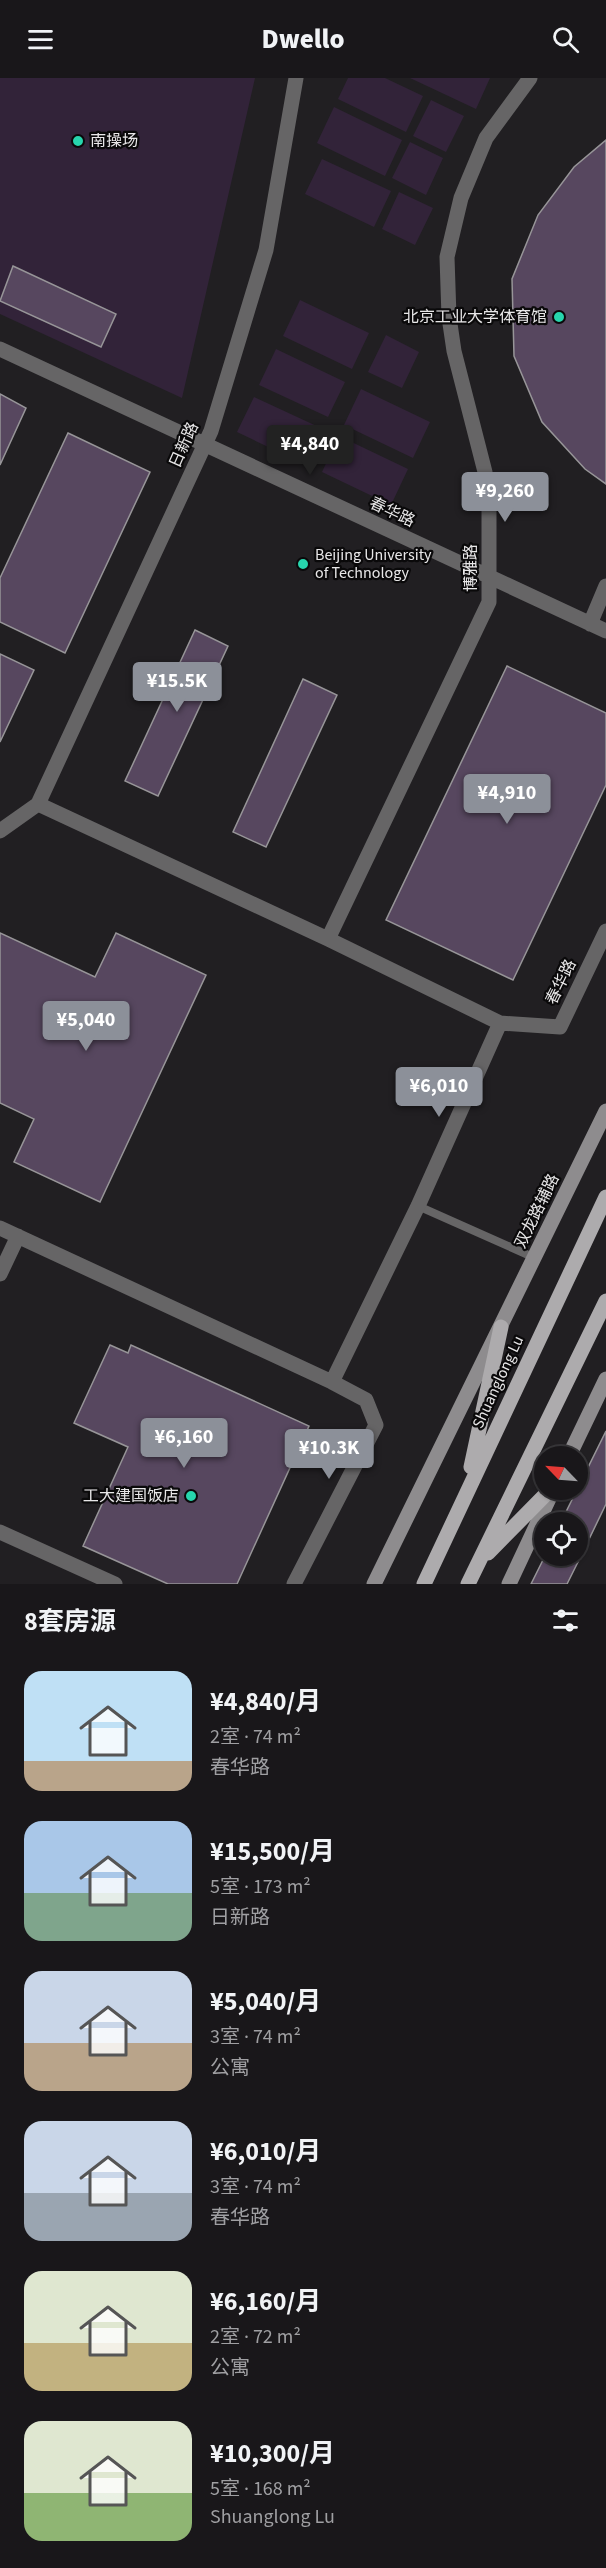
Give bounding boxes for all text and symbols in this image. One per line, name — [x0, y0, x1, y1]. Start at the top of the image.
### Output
text: Dwello — [261, 20, 345, 59]
icon: menu — [24, 23, 57, 56]
icon: search — [549, 23, 582, 56]
place label: 南操场 — [90, 130, 138, 152]
marker: 南操场 — [71, 134, 85, 148]
place label: 北京工业大学体育馆 — [403, 306, 547, 328]
marker: 北京工业大学体育馆 — [552, 310, 566, 324]
street label: 日新路 — [164, 419, 204, 471]
pin: ¥4,840 — [261, 425, 359, 476]
text: ¥4,840 — [281, 430, 339, 458]
pin: ¥9,260 — [456, 472, 554, 523]
text: ¥9,260 — [476, 477, 534, 505]
street label: 春华路 — [366, 492, 418, 532]
place label: Beijing University of Technology — [315, 544, 432, 584]
street label: 博雅路 — [460, 544, 482, 592]
marker: Beijing University of Technology — [296, 557, 310, 571]
pin: ¥15.5K — [128, 662, 226, 713]
text: ¥15.5K — [147, 667, 207, 695]
pin: ¥4,910 — [458, 774, 556, 825]
text: ¥4,910 — [478, 779, 536, 807]
street label: 春华路 — [541, 956, 581, 1008]
pin: ¥5,040 — [37, 1001, 135, 1052]
text: ¥5,040 — [57, 1006, 115, 1034]
pin: ¥6,010 — [390, 1067, 488, 1118]
text: ¥6,010 — [410, 1072, 468, 1100]
street label: 双龙路辅路 — [510, 1170, 564, 1252]
street label: Shuanglong Lu — [467, 1332, 529, 1432]
pin: ¥6,160 — [135, 1418, 233, 1469]
text: ¥6,160 — [155, 1423, 213, 1451]
pin: ¥10.3K — [280, 1429, 378, 1480]
text: ¥10.3K — [299, 1434, 359, 1462]
north arrow — [534, 1446, 588, 1500]
map controls — [534, 1446, 588, 1566]
place label: 工大建国饭店 — [83, 1485, 179, 1507]
marker: 工大建国饭店 — [184, 1489, 198, 1503]
button: locate — [534, 1512, 588, 1566]
text: 8套房源 — [24, 1603, 116, 1640]
icon: filters — [549, 1604, 582, 1637]
text: ¥4,840/月 — [210, 1683, 321, 1720]
icon: home — [72, 1695, 144, 1767]
text: 2室 · 74 m² — [210, 1723, 301, 1751]
text: 春华路 — [210, 1754, 270, 1782]
text: ¥15,500/月 — [210, 1833, 335, 1870]
icon: home — [72, 1845, 144, 1917]
text: 5室 · 173 m² — [210, 1873, 311, 1901]
text: 日新路 — [210, 1904, 270, 1932]
text: ¥5,040/月 — [210, 1983, 321, 2020]
icon: home — [72, 1995, 144, 2067]
text: 3室 · 74 m² — [210, 2023, 301, 2051]
text: 公寓 — [210, 2054, 250, 2082]
text: ¥6,010/月 — [210, 2133, 321, 2170]
icon: home — [72, 2145, 144, 2217]
text: 3室 · 74 m² — [210, 2173, 301, 2201]
text: 春华路 — [210, 2204, 270, 2232]
text: ¥6,160/月 — [210, 2283, 321, 2320]
icon: home — [72, 2295, 144, 2367]
text: 2室 · 72 m² — [210, 2323, 301, 2351]
text: 公寓 — [210, 2354, 250, 2382]
text: ¥10,300/月 — [210, 2435, 335, 2472]
icon: home — [72, 2445, 144, 2517]
text: 5室 · 168 m² — [210, 2475, 311, 2503]
text: Shuanglong Lu — [210, 2503, 335, 2531]

